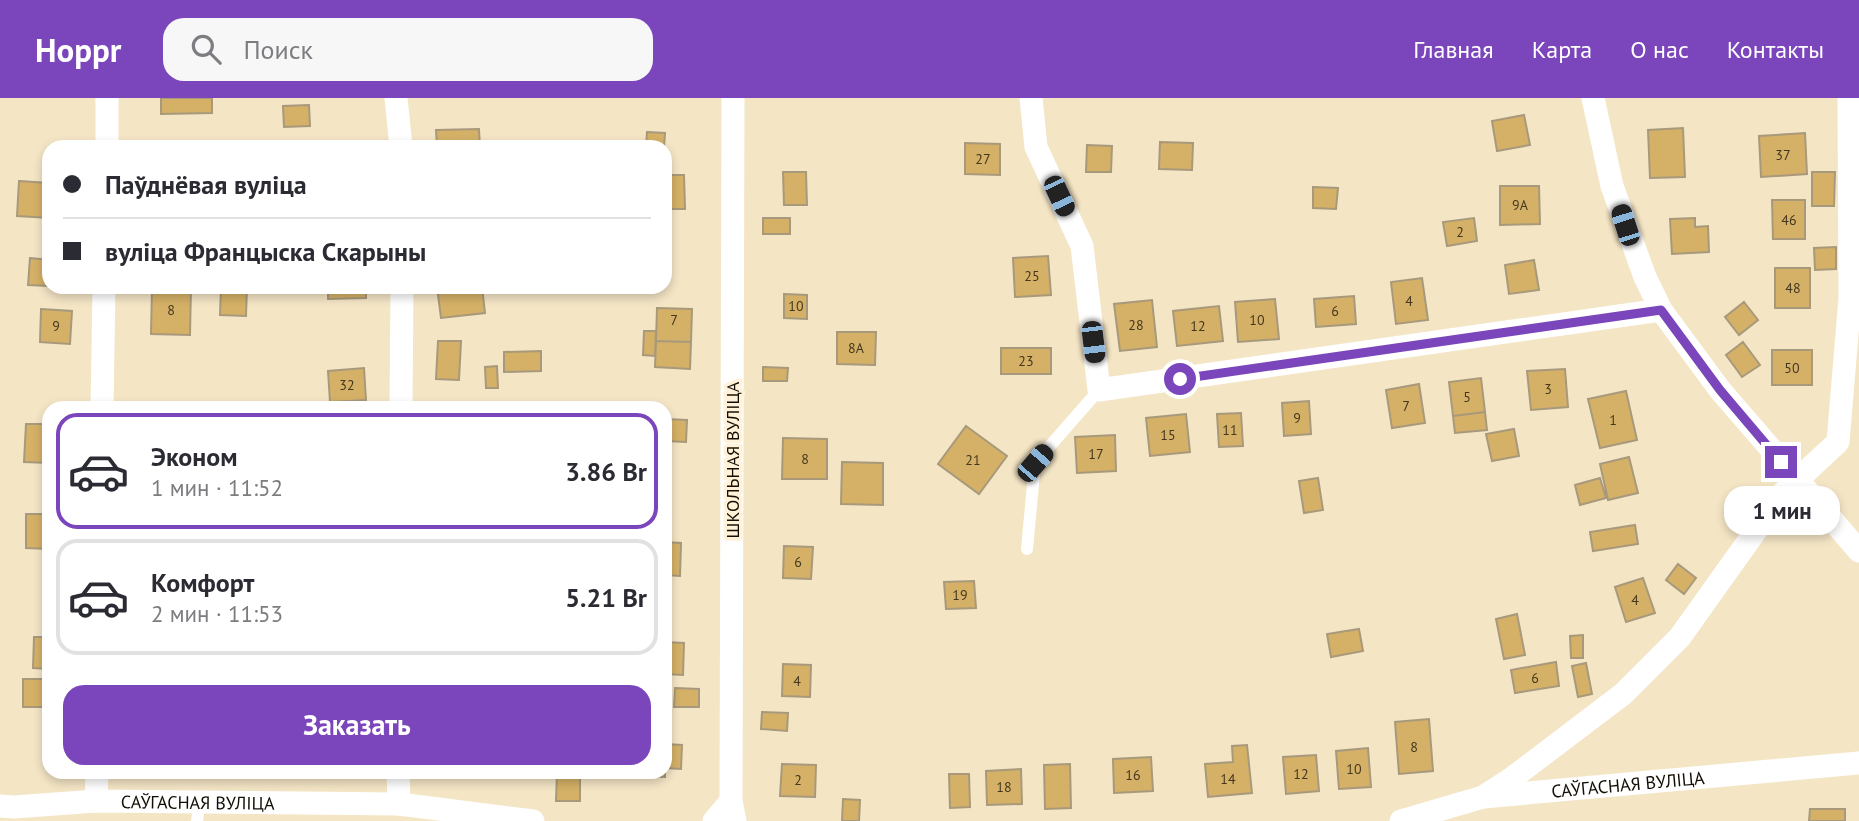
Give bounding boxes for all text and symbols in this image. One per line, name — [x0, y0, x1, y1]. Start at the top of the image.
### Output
search box — [163, 18, 653, 81]
text: Hoppr — [35, 28, 121, 71]
icon: search — [187, 30, 225, 68]
text: Поиск — [243, 33, 313, 66]
text: Главная — [1413, 34, 1494, 65]
text: Карта — [1532, 34, 1592, 65]
text: О нас — [1630, 34, 1689, 65]
text: Контакты — [1727, 34, 1824, 65]
house number: 37 — [1775, 146, 1791, 164]
house number: 27 — [975, 150, 991, 168]
text: Паўднёвая вуліца — [105, 168, 307, 201]
car — [1041, 173, 1078, 219]
house number: 9А — [1512, 196, 1529, 214]
car — [1609, 202, 1642, 248]
house number: 46 — [1781, 211, 1797, 229]
house number: 2 — [1456, 223, 1464, 241]
text: вуліца Францыска Скарыны — [105, 235, 426, 268]
house number: 25 — [1024, 267, 1040, 285]
house number: 48 — [1785, 279, 1801, 297]
house number: 4 — [1405, 292, 1413, 310]
house number: 10 — [788, 297, 804, 315]
house number: 8 — [167, 301, 175, 319]
house number: 6 — [1331, 302, 1339, 320]
house number: 7 — [670, 311, 678, 329]
house number: 10 — [1249, 311, 1265, 329]
house number: 28 — [1128, 316, 1144, 334]
house number: 9 — [52, 317, 60, 335]
house number: 12 — [1190, 317, 1206, 335]
car — [1081, 320, 1106, 364]
house number: 8А — [848, 339, 865, 357]
house number: 23 — [1018, 352, 1034, 370]
house number: 50 — [1784, 359, 1800, 377]
route start — [1164, 363, 1196, 395]
house number: 32 — [339, 376, 355, 394]
house number: 3 — [1544, 380, 1552, 398]
street label: ШКОЛЬНАЯ ВУЛІЦА — [721, 381, 744, 538]
house number: 5 — [1463, 388, 1471, 406]
house number: 7 — [1402, 397, 1410, 415]
house number: 9 — [1293, 409, 1301, 427]
house number: 1 — [1609, 411, 1617, 429]
house number: 11 — [1222, 421, 1238, 439]
house number: 15 — [1160, 426, 1176, 444]
icon: car — [67, 440, 130, 503]
text: Эконом — [151, 440, 238, 473]
car — [1014, 440, 1057, 486]
house number: 17 — [1088, 445, 1104, 463]
route end — [1765, 446, 1797, 478]
house number: 8 — [801, 450, 809, 468]
house number: 21 — [965, 451, 981, 469]
text: 3.86 Br — [565, 455, 647, 488]
text: 1 мин · 11:52 — [151, 473, 283, 502]
callout: 1 мин — [1723, 486, 1839, 536]
text: 1 мин — [1752, 496, 1812, 525]
house number: 6 — [794, 553, 802, 571]
icon: car — [67, 566, 130, 629]
text: Комфорт — [151, 566, 254, 599]
text: 5.21 Br — [565, 581, 647, 614]
house number: 19 — [952, 586, 968, 604]
house number: 4 — [1631, 591, 1639, 609]
text: 2 мин · 11:53 — [151, 599, 283, 628]
house number: 6 — [1531, 669, 1539, 687]
house number: 4 — [793, 672, 801, 690]
button: Заказать — [63, 685, 651, 765]
house number: 8 — [1410, 738, 1418, 756]
house number: 10 — [1346, 760, 1362, 778]
house number: 12 — [1293, 765, 1309, 783]
street label: САЎГАСНАЯ ВУЛІЦА — [1550, 765, 1706, 802]
house number: 16 — [1125, 766, 1141, 784]
house number: 14 — [1220, 770, 1236, 788]
house number: 2 — [794, 771, 802, 789]
house number: 18 — [996, 778, 1012, 796]
street label: САЎГАСНАЯ ВУЛІЦА — [121, 790, 275, 814]

